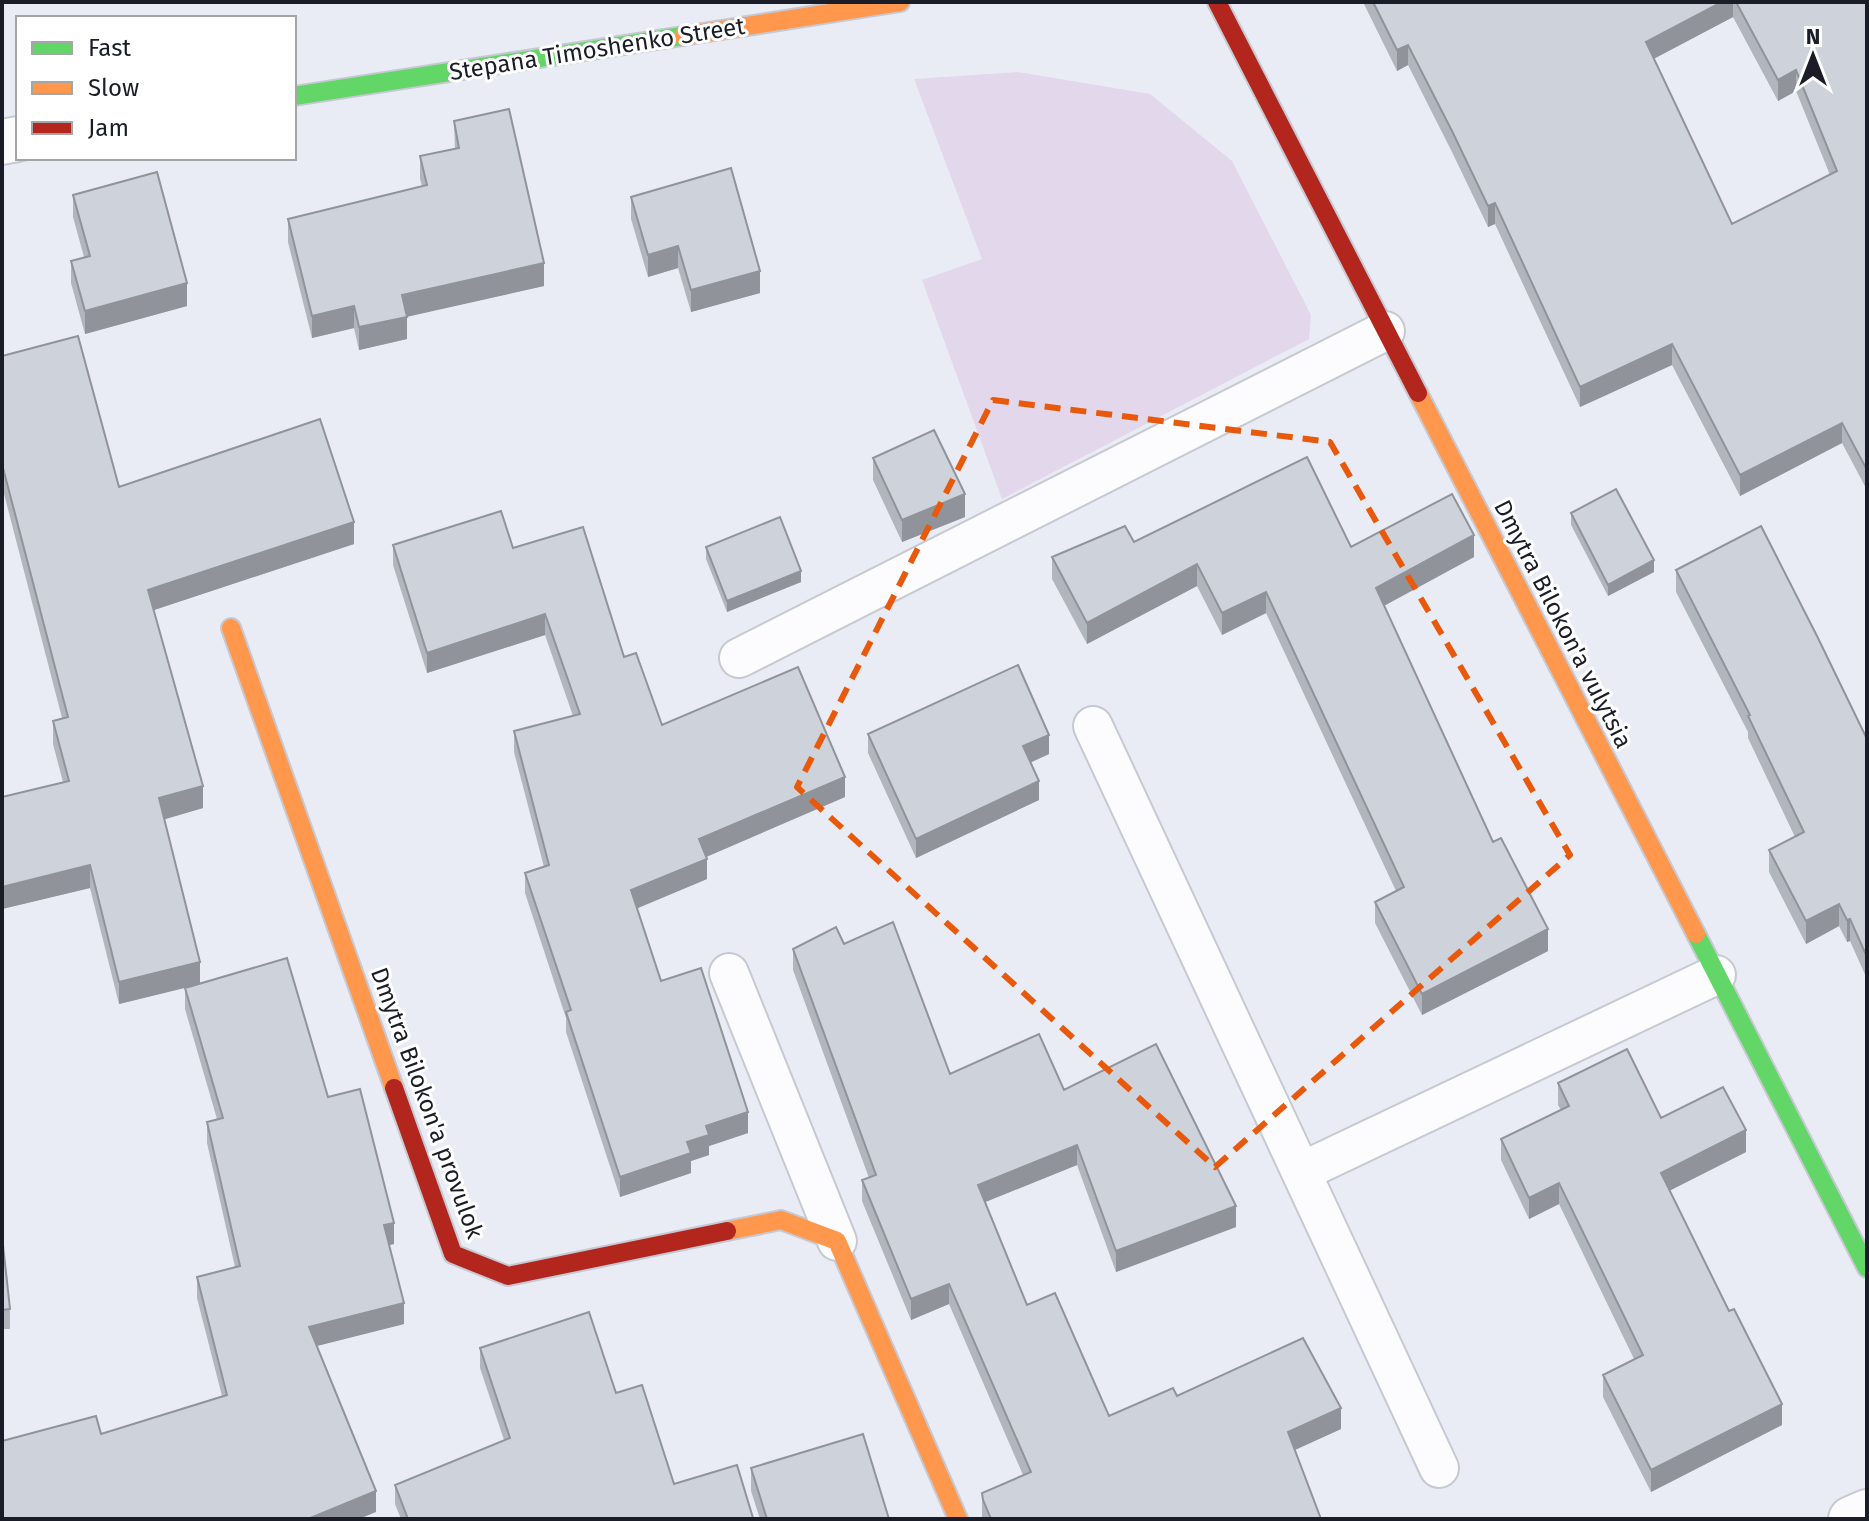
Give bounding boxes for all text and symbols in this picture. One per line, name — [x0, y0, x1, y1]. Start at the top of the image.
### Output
street label: Stepana Timoshenko Street — [447, 12, 747, 86]
legend — [16, 16, 296, 160]
north arrow — [1773, 16, 1853, 96]
text: N — [1806, 23, 1820, 50]
text: Fast — [88, 34, 131, 62]
text: Slow — [88, 74, 139, 102]
text: Jam — [88, 114, 129, 142]
street label: Dmytra Bilokon'a vulytsia — [1488, 495, 1638, 753]
street label: Dmytra Bilokon'a provulok — [365, 964, 489, 1243]

